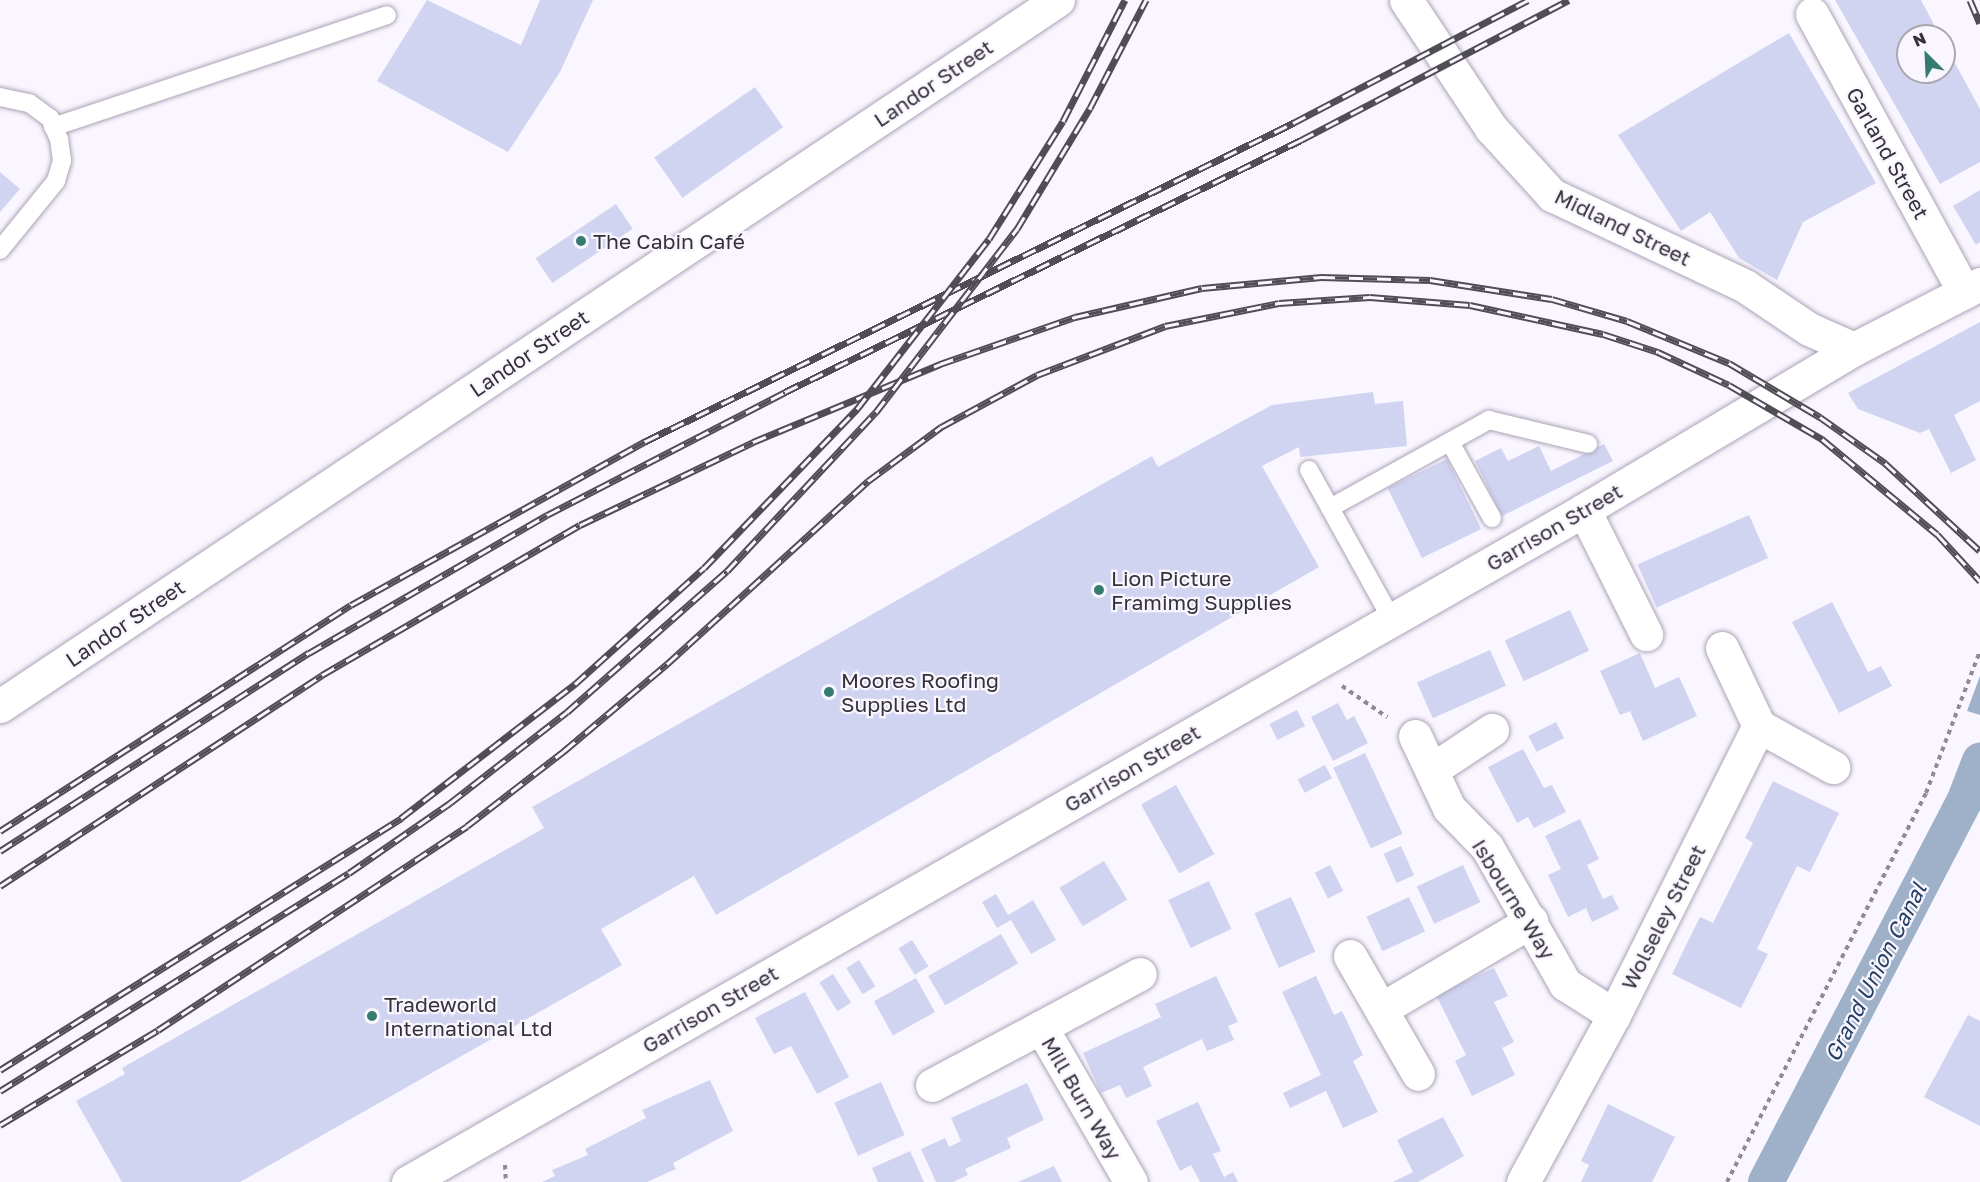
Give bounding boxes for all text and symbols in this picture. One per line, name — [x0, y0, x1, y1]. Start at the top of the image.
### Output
north arrow — [1896, 24, 1956, 84]
text: N — [1910, 28, 1929, 51]
street label: Landor Street — [869, 34, 997, 132]
street label: Garland Street — [1841, 83, 1935, 223]
street label: Midland Street — [1551, 183, 1695, 271]
place label: The Cabin Café — [593, 228, 745, 254]
marker: The Cabin Café — [574, 234, 588, 248]
street label: Landor Street — [465, 304, 593, 402]
street label: Garrison Street — [1482, 478, 1626, 576]
place label: Lion Picture Framimg Supplies — [1111, 565, 1292, 615]
street label: Landor Street — [61, 574, 189, 672]
marker: Lion Picture Framimg Supplies — [1092, 583, 1106, 597]
place label: Moores Roofing Supplies Ltd — [841, 667, 999, 717]
marker: Moores Roofing Supplies Ltd — [822, 685, 836, 699]
street label: Garrison Street — [1060, 719, 1204, 817]
street label: Isbourne Way — [1467, 834, 1561, 964]
street label: Wolseley Street — [1616, 840, 1710, 994]
water label: Grand Union Canal — [1819, 878, 1931, 1066]
street label: Garrison Street — [638, 960, 782, 1058]
place label: Tradeworld International Ltd — [384, 991, 553, 1041]
marker: Tradeworld International Ltd — [365, 1009, 379, 1023]
street label: Mill Burn Way — [1037, 1032, 1127, 1164]

